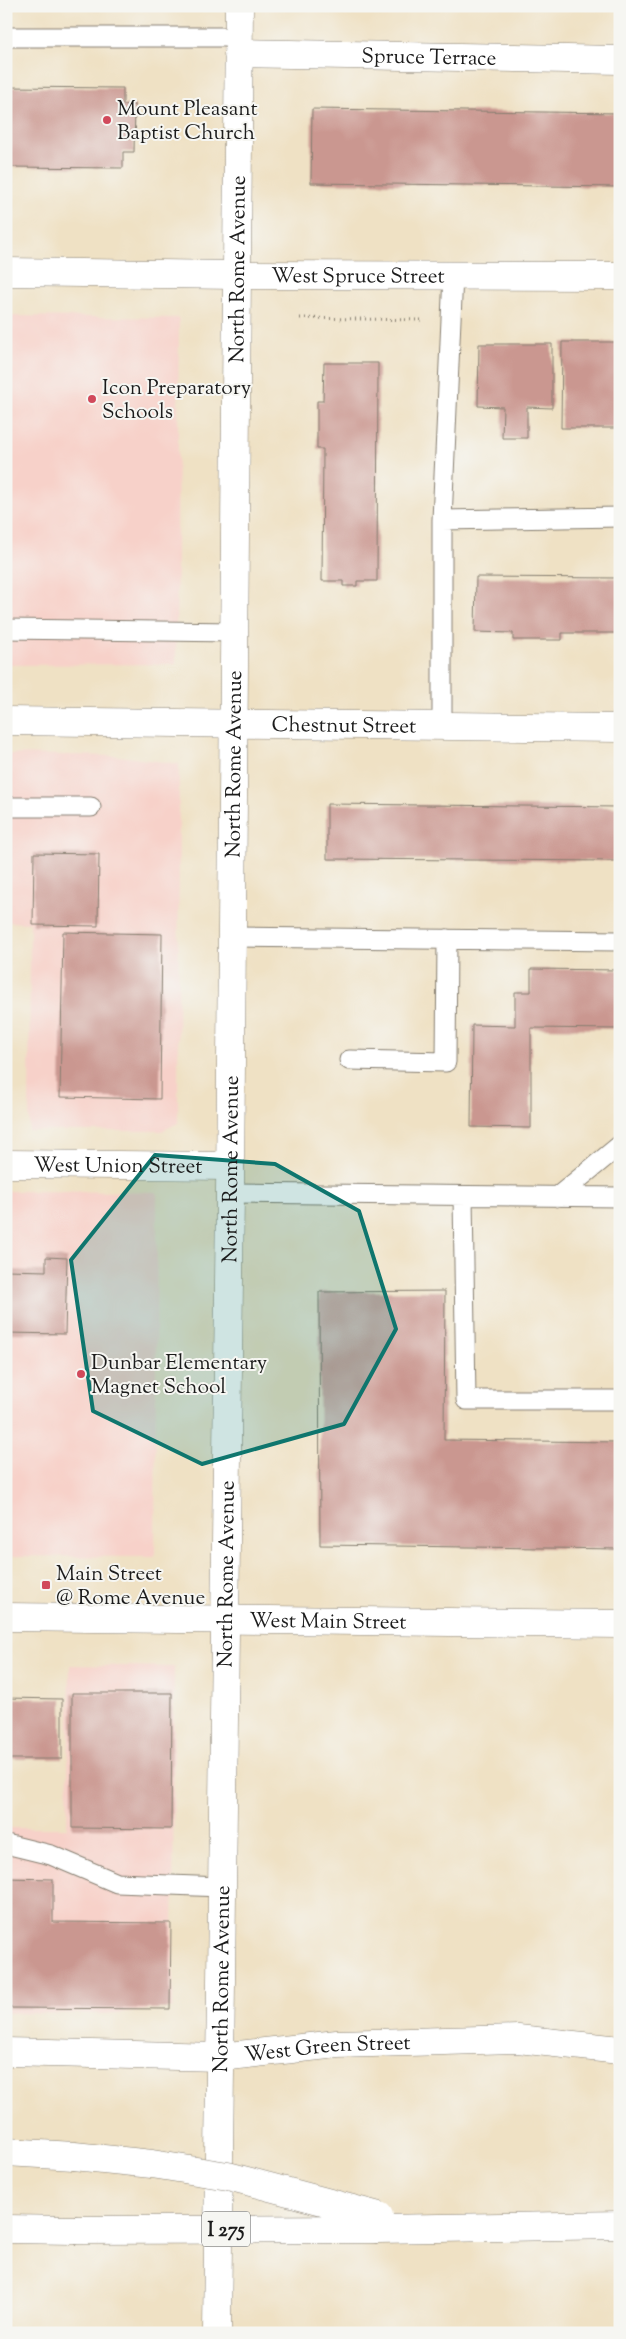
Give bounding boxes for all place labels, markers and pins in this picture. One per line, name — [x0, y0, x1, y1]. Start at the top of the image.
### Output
place label: Mount Pleasant Baptist Church — [117, 95, 258, 149]
marker: Mount Pleasant Baptist Church — [101, 114, 113, 126]
place label: Icon Preparatory Schools — [102, 374, 252, 428]
marker: Icon Preparatory Schools — [86, 393, 98, 405]
place label: Dunbar Elementary Magnet School — [91, 1349, 268, 1403]
marker: Dunbar Elementary Magnet School — [75, 1368, 87, 1380]
place label: Main Street @ Rome Avenue — [56, 1560, 205, 1614]
marker: Main Street @ Rome Avenue — [40, 1579, 52, 1591]

